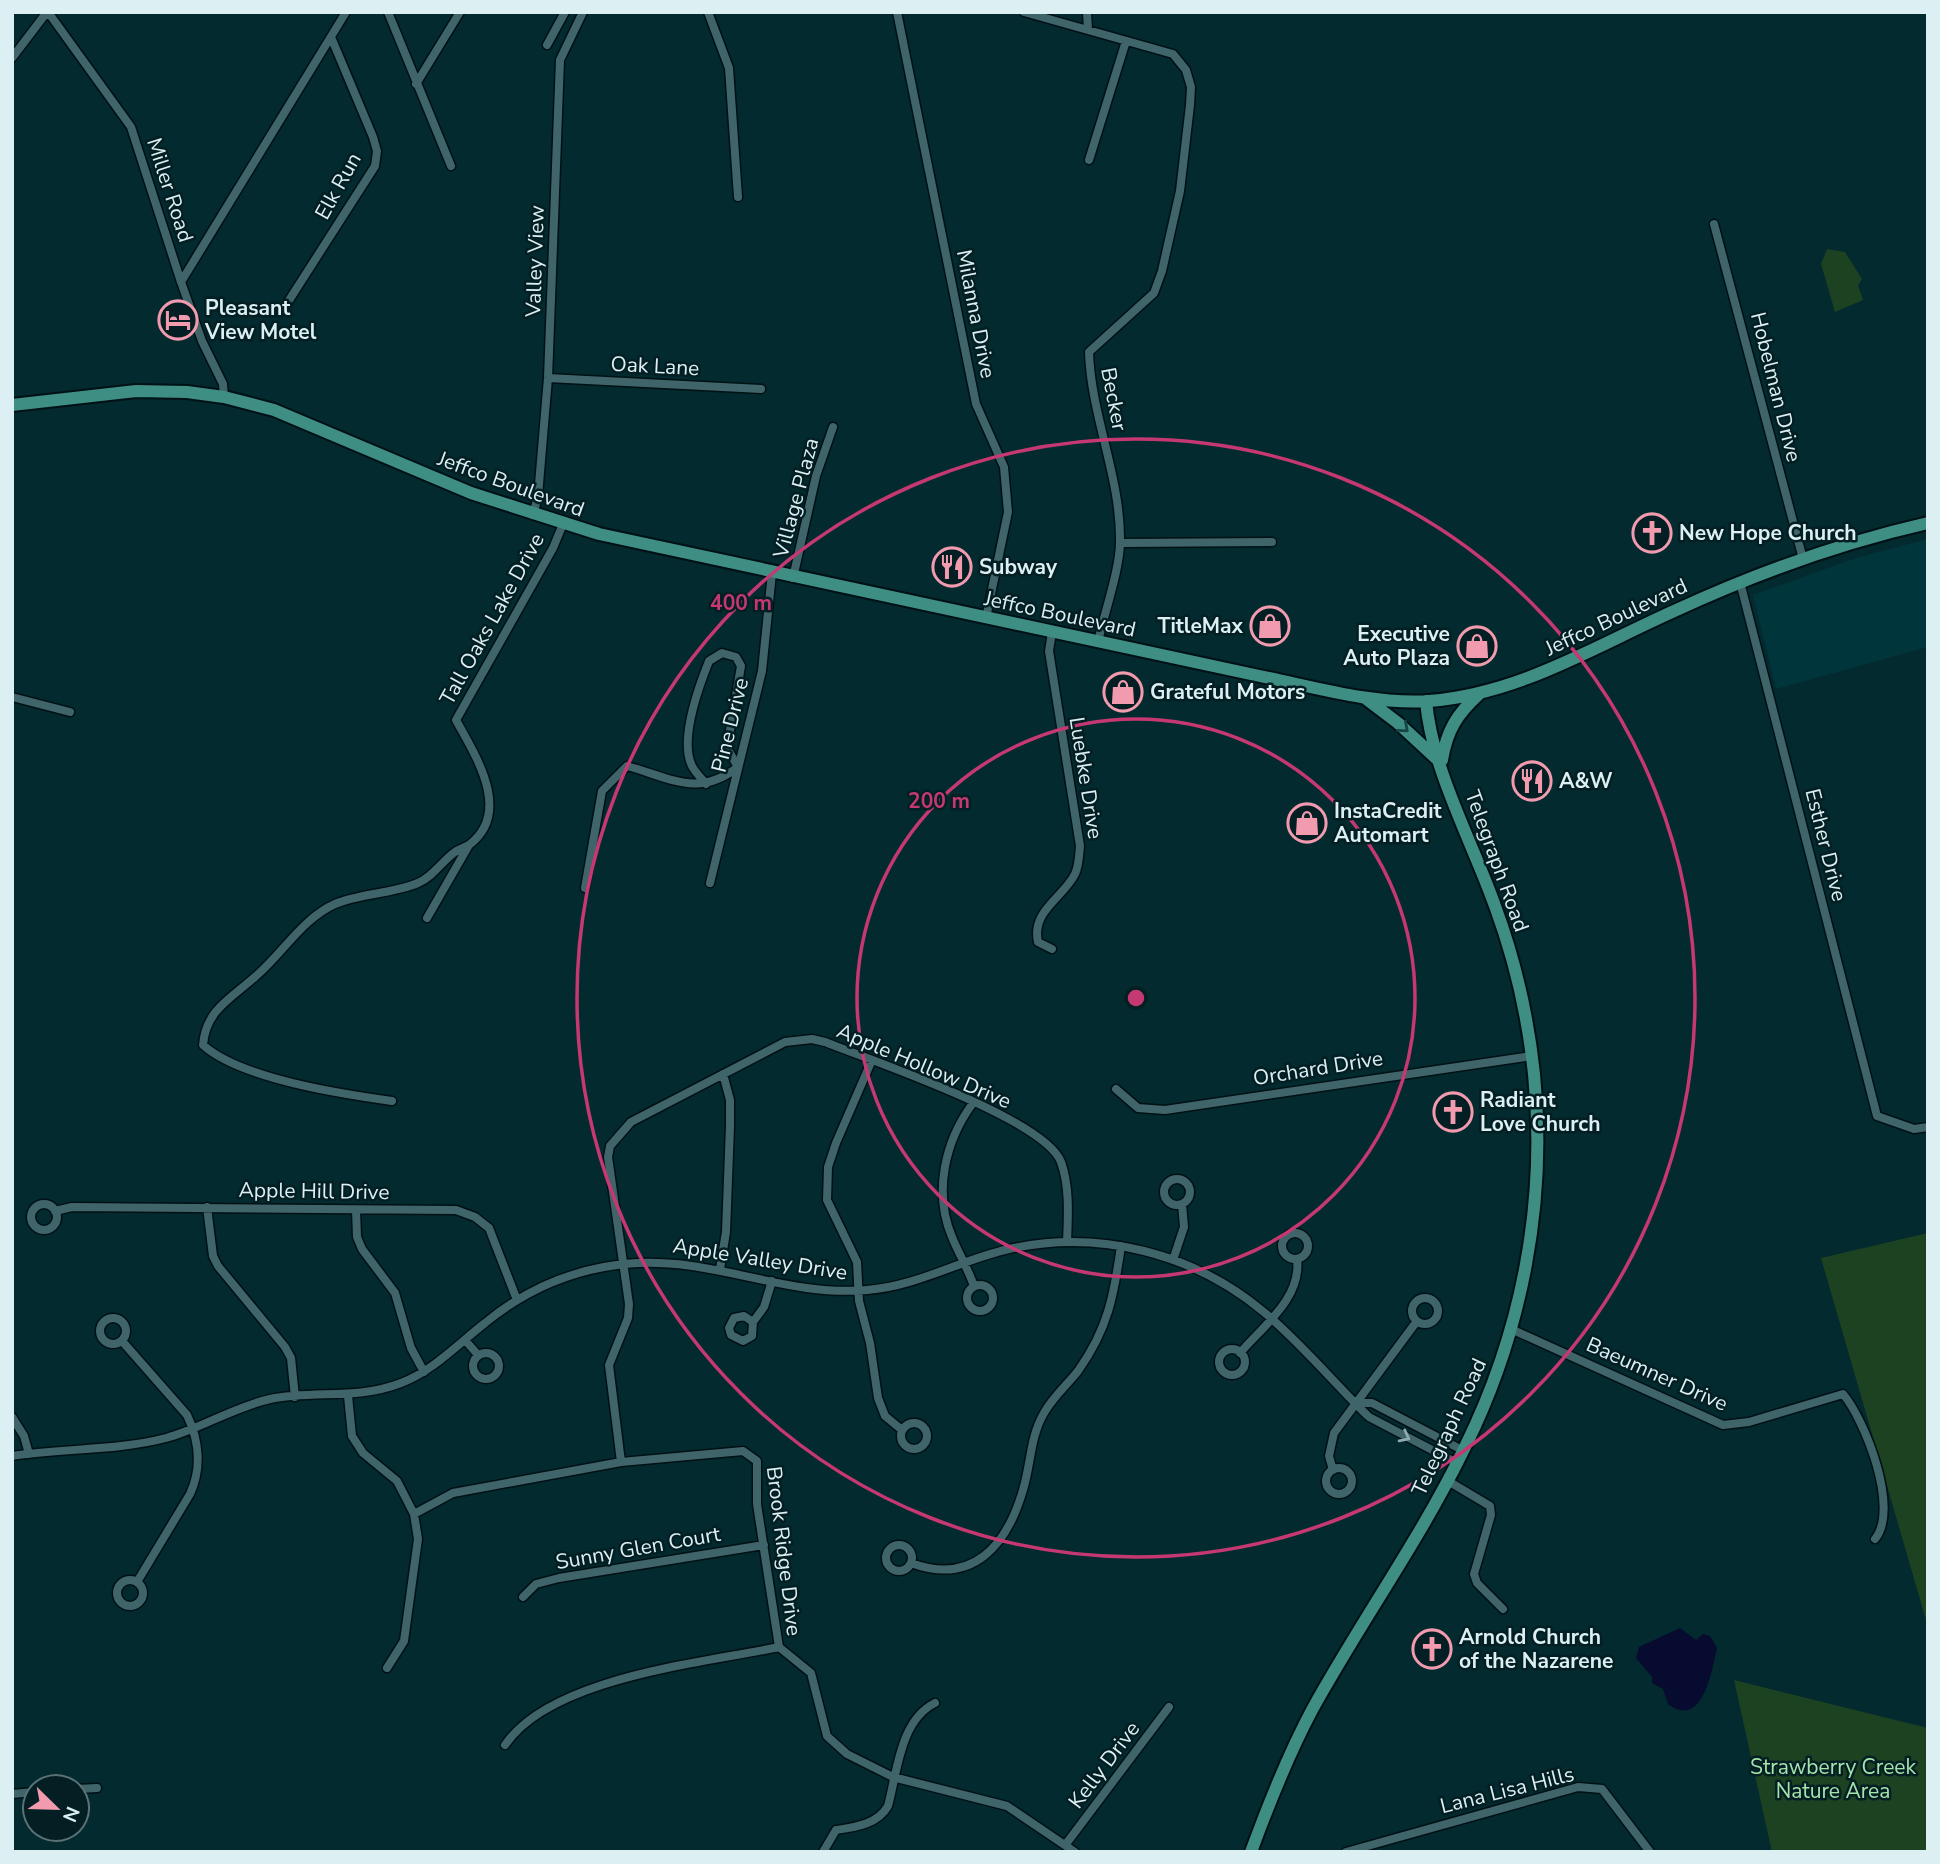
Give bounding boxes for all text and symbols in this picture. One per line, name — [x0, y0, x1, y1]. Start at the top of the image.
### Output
street label: Miller Road — [140, 134, 200, 246]
street label: Elk Run — [308, 148, 368, 224]
street label: Valley View — [519, 204, 551, 318]
street label: Milanna Drive — [950, 247, 1002, 381]
place label: Pleasant View Motel — [204, 294, 317, 346]
hotel icon: Pleasant View Motel — [157, 299, 199, 341]
street label: Hobelman Drive — [1744, 309, 1808, 465]
street label: Oak Lane — [610, 350, 700, 382]
street label: Becker — [1094, 365, 1134, 434]
street label: Village Plaza — [766, 435, 825, 562]
street label: Jeffco Boulevard — [433, 444, 588, 524]
church icon: New Hope Church — [1631, 512, 1673, 554]
place label: New Hope Church — [1679, 519, 1856, 547]
street label: Tall Oaks Lake Drive — [433, 528, 551, 710]
restaurant icon: Subway — [931, 546, 973, 588]
place label: Subway — [979, 553, 1058, 581]
street label: Jeffco Boulevard — [1539, 572, 1692, 663]
street label: Jeffco Boulevard — [981, 584, 1138, 644]
text: 400 m — [710, 589, 772, 617]
shop icon: TitleMax — [1249, 605, 1291, 647]
place label: TitleMax — [1157, 612, 1244, 640]
place label: Executive Auto Plaza — [1343, 620, 1450, 672]
shop icon: Executive Auto Plaza — [1456, 625, 1498, 667]
shop icon: Grateful Motors — [1102, 671, 1144, 713]
street label: Pine Drive — [705, 675, 755, 775]
place label: Grateful Motors — [1150, 678, 1305, 706]
street label: Luebke Drive — [1063, 715, 1109, 841]
one-way arrow — [1396, 720, 1409, 732]
restaurant icon: A&W — [1511, 760, 1553, 802]
place label: A&W — [1559, 767, 1613, 795]
street label: Telegraph Road — [1458, 786, 1536, 936]
street label: Esther Drive — [1798, 786, 1854, 904]
text: 200 m — [908, 787, 970, 815]
place label: InstaCredit Automart — [1334, 797, 1443, 849]
shop icon: InstaCredit Automart — [1286, 802, 1328, 844]
centre of rings — [1124, 986, 1148, 1010]
street label: Apple Hollow Drive — [833, 1017, 1015, 1115]
street label: Orchard Drive — [1251, 1044, 1385, 1092]
place label: Radiant Love Church — [1480, 1086, 1600, 1138]
church icon: Radiant Love Church — [1432, 1091, 1474, 1133]
street label: Apple Hill Drive — [238, 1176, 390, 1206]
street label: Apple Valley Drive — [671, 1231, 849, 1287]
street label: Baeumner Drive — [1582, 1330, 1732, 1418]
street label: Telegraph Road — [1405, 1354, 1493, 1500]
one-way arrow — [1398, 1429, 1410, 1443]
street label: Brook Ridge Drive — [760, 1465, 808, 1637]
street label: Sunny Glen Court — [553, 1520, 723, 1576]
place label: Arnold Church of the Nazarene — [1459, 1623, 1613, 1675]
church icon: Arnold Church of the Nazarene — [1411, 1628, 1453, 1670]
street label: Kelly Drive — [1062, 1716, 1146, 1814]
park label: Strawberry Creek Nature Area — [1750, 1753, 1916, 1805]
street label: Lana Lisa Hills — [1437, 1760, 1577, 1820]
north arrow — [21, 1773, 91, 1843]
text: N — [56, 1803, 85, 1826]

